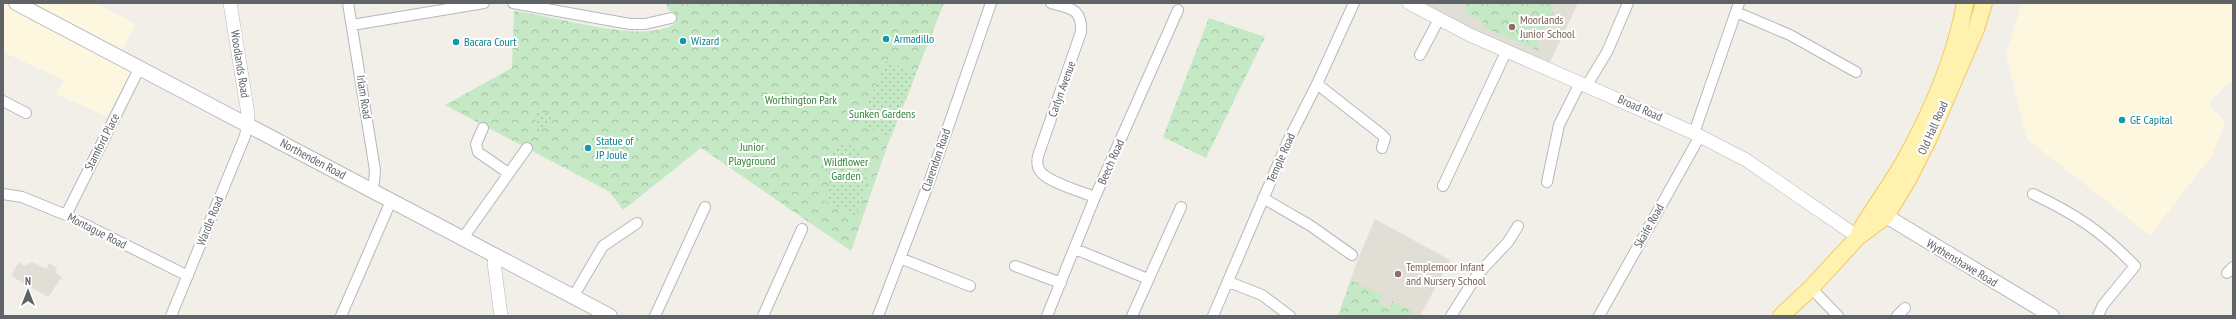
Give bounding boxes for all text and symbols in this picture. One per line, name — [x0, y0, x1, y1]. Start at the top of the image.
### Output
place label: Moorlands Junior School — [1519, 12, 1575, 41]
marker: Moorlands Junior School — [1507, 22, 1517, 32]
street label: Woodlands Road — [228, 29, 253, 99]
place label: Armadillo — [894, 31, 934, 46]
place label: Wizard — [691, 33, 719, 48]
place label: Bacara Court — [464, 34, 517, 49]
marker: Armadillo — [881, 34, 891, 44]
marker: Wizard — [678, 36, 688, 46]
marker: Bacara Court — [451, 37, 461, 47]
street label: Carlyn Avenue — [1044, 59, 1079, 119]
street label: Irlam Road — [354, 74, 375, 120]
street label: Broad Road — [1616, 91, 1665, 124]
park label: Worthington Park — [765, 92, 837, 107]
street label: Old Hall Road — [1914, 99, 1951, 157]
park label: Sunken Gardens — [849, 106, 915, 121]
street label: Stamford Place — [81, 111, 122, 173]
place label: GE Capital — [2130, 112, 2173, 127]
marker: GE Capital — [2117, 115, 2127, 125]
street label: Clarendon Road — [918, 127, 953, 193]
street label: Temple Road — [1263, 131, 1298, 185]
place label: Statue of JP Joule — [595, 133, 634, 162]
street label: Northenden Road — [278, 135, 349, 182]
street label: Beech Road — [1094, 137, 1127, 187]
park label: Junior Playground — [729, 139, 775, 168]
marker: Statue of JP Joule — [583, 143, 593, 153]
park label: Wildflower Garden — [824, 154, 869, 183]
street label: Wardle Road — [193, 194, 226, 248]
street label: Skaife Road — [1630, 201, 1667, 250]
street label: Montague Road — [65, 209, 129, 252]
street label: Wythenshawe Road — [1924, 235, 2001, 290]
place label: Templemoor Infant and Nursery School — [1406, 259, 1486, 288]
marker: Templemoor Infant and Nursery School — [1393, 269, 1403, 279]
north arrow — [8, 271, 48, 311]
text: N — [25, 274, 31, 288]

